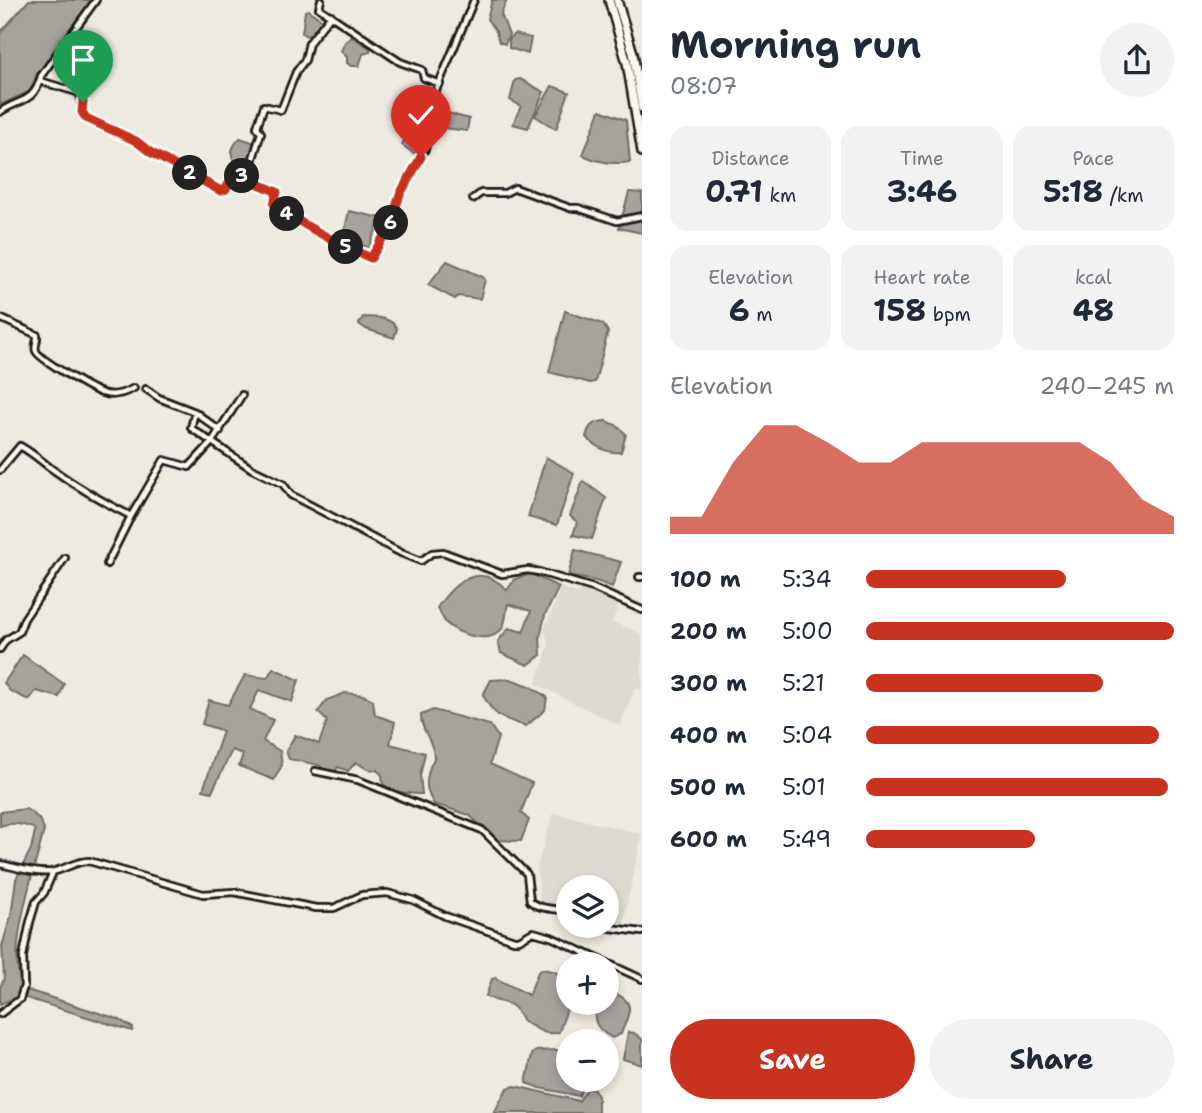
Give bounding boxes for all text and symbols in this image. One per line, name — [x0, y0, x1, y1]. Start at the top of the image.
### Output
text: Morning run — [670, 19, 921, 70]
button: share — [1100, 23, 1174, 97]
pin — [53, 30, 113, 102]
icon: arrive — [64, 41, 102, 79]
text: 08:07 — [670, 71, 737, 101]
pin — [391, 85, 451, 157]
icon: check — [402, 96, 440, 134]
text: Distance — [712, 146, 790, 171]
text: Time — [900, 146, 944, 171]
text: Pace — [1072, 146, 1114, 171]
pin: 2 — [172, 156, 208, 190]
pin: 3 — [224, 158, 260, 194]
text: 2 — [183, 160, 196, 185]
text: 3 — [235, 163, 248, 188]
text: 0.71 — [705, 171, 763, 212]
text: 3:46 — [886, 171, 958, 212]
text: 5:18 — [1043, 171, 1103, 212]
text: km — [763, 183, 796, 208]
text: /km — [1103, 183, 1144, 208]
pin: 4 — [270, 196, 304, 232]
text: 4 — [280, 201, 293, 226]
pin: 6 — [374, 206, 408, 241]
text: 6 — [384, 210, 397, 235]
pin: 5 — [328, 230, 364, 264]
text: 5 — [340, 234, 351, 259]
text: Elevation — [708, 265, 793, 290]
text: Heart rate — [874, 265, 970, 290]
text: kcal — [1075, 265, 1112, 290]
text: 6 — [729, 290, 750, 331]
text: 158 — [873, 290, 926, 331]
text: 48 — [1072, 290, 1114, 331]
text: m — [750, 302, 773, 327]
text: bpm — [926, 302, 971, 327]
text: Elevation — [670, 371, 773, 401]
text: 240–245 m — [1039, 371, 1174, 401]
text: 100 m — [670, 564, 741, 594]
text: 5:34 — [782, 564, 832, 594]
text: 200 m — [670, 616, 747, 646]
text: 5:00 — [782, 616, 833, 646]
text: 300 m — [670, 668, 747, 698]
text: 5:21 — [782, 668, 825, 698]
text: 400 m — [670, 720, 747, 750]
text: 5:04 — [782, 720, 832, 750]
text: 500 m — [670, 772, 745, 802]
text: 5:01 — [782, 772, 826, 802]
text: 600 m — [670, 824, 747, 854]
text: 5:49 — [782, 824, 831, 854]
map controls — [556, 875, 619, 1092]
button: layers — [556, 875, 619, 938]
button: + — [556, 952, 619, 1015]
button: Save — [670, 1019, 915, 1099]
button: Share — [929, 1019, 1174, 1099]
button: − — [556, 1029, 619, 1092]

